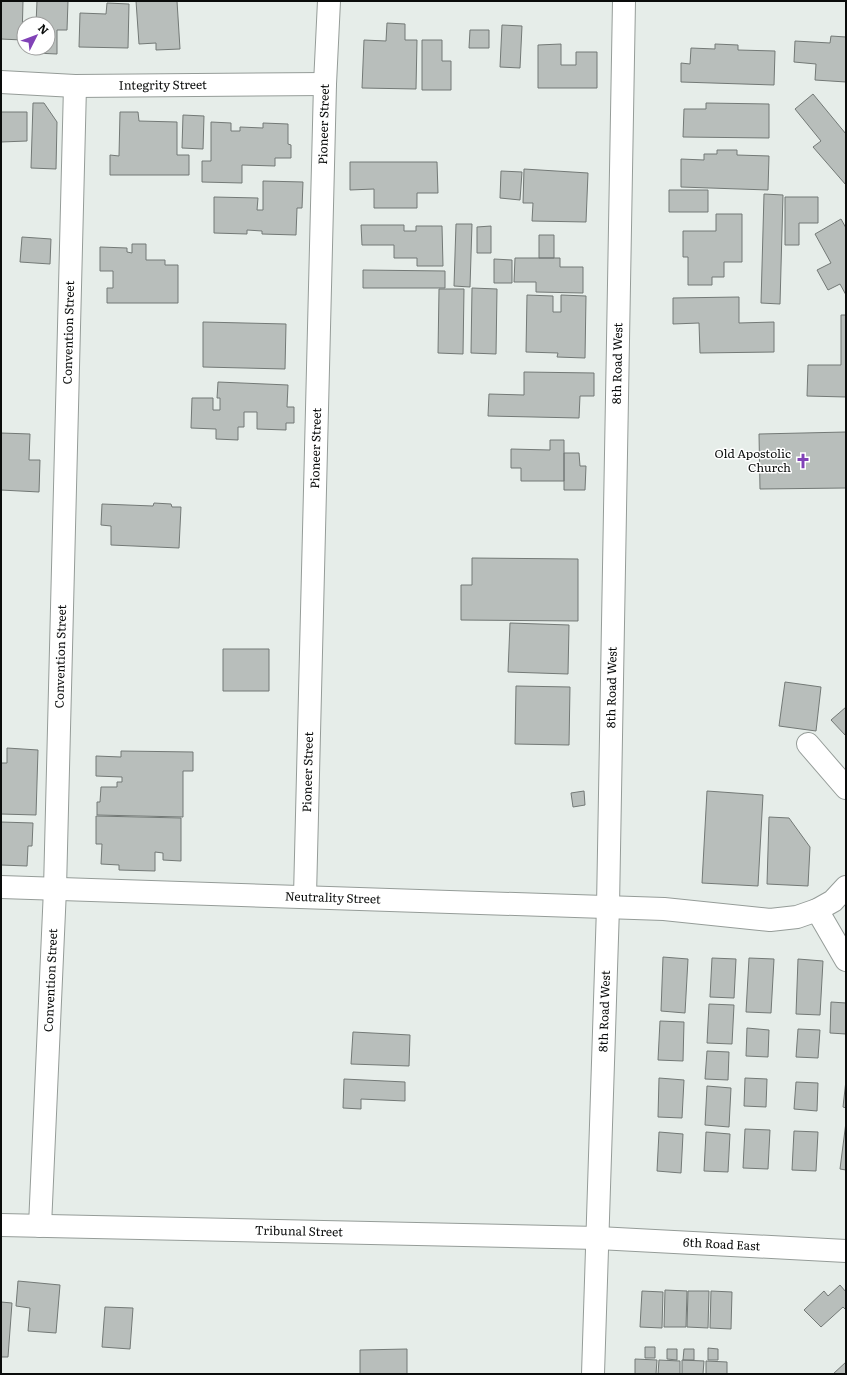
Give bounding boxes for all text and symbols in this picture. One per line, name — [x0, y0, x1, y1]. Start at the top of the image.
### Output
north arrow — [16, 16, 56, 56]
text: N — [35, 20, 53, 37]
street label: Integrity Street — [119, 75, 207, 94]
street label: Pioneer Street — [313, 83, 333, 165]
street label: Convention Street — [58, 280, 78, 385]
street label: 8th Road West — [607, 322, 626, 404]
street label: Pioneer Street — [305, 407, 325, 489]
place label: Old Apostolic Church — [715, 444, 791, 476]
church icon: Old Apostolic Church — [794, 452, 812, 470]
street label: Convention Street — [50, 604, 70, 709]
street label: 8th Road West — [601, 646, 621, 728]
street label: Pioneer Street — [297, 731, 317, 813]
street label: Neutrality Street — [285, 886, 381, 908]
street label: Convention Street — [39, 928, 61, 1032]
street label: 8th Road West — [593, 970, 614, 1052]
street label: Tribunal Street — [255, 1221, 343, 1240]
street label: 6th Road East — [683, 1232, 761, 1255]

